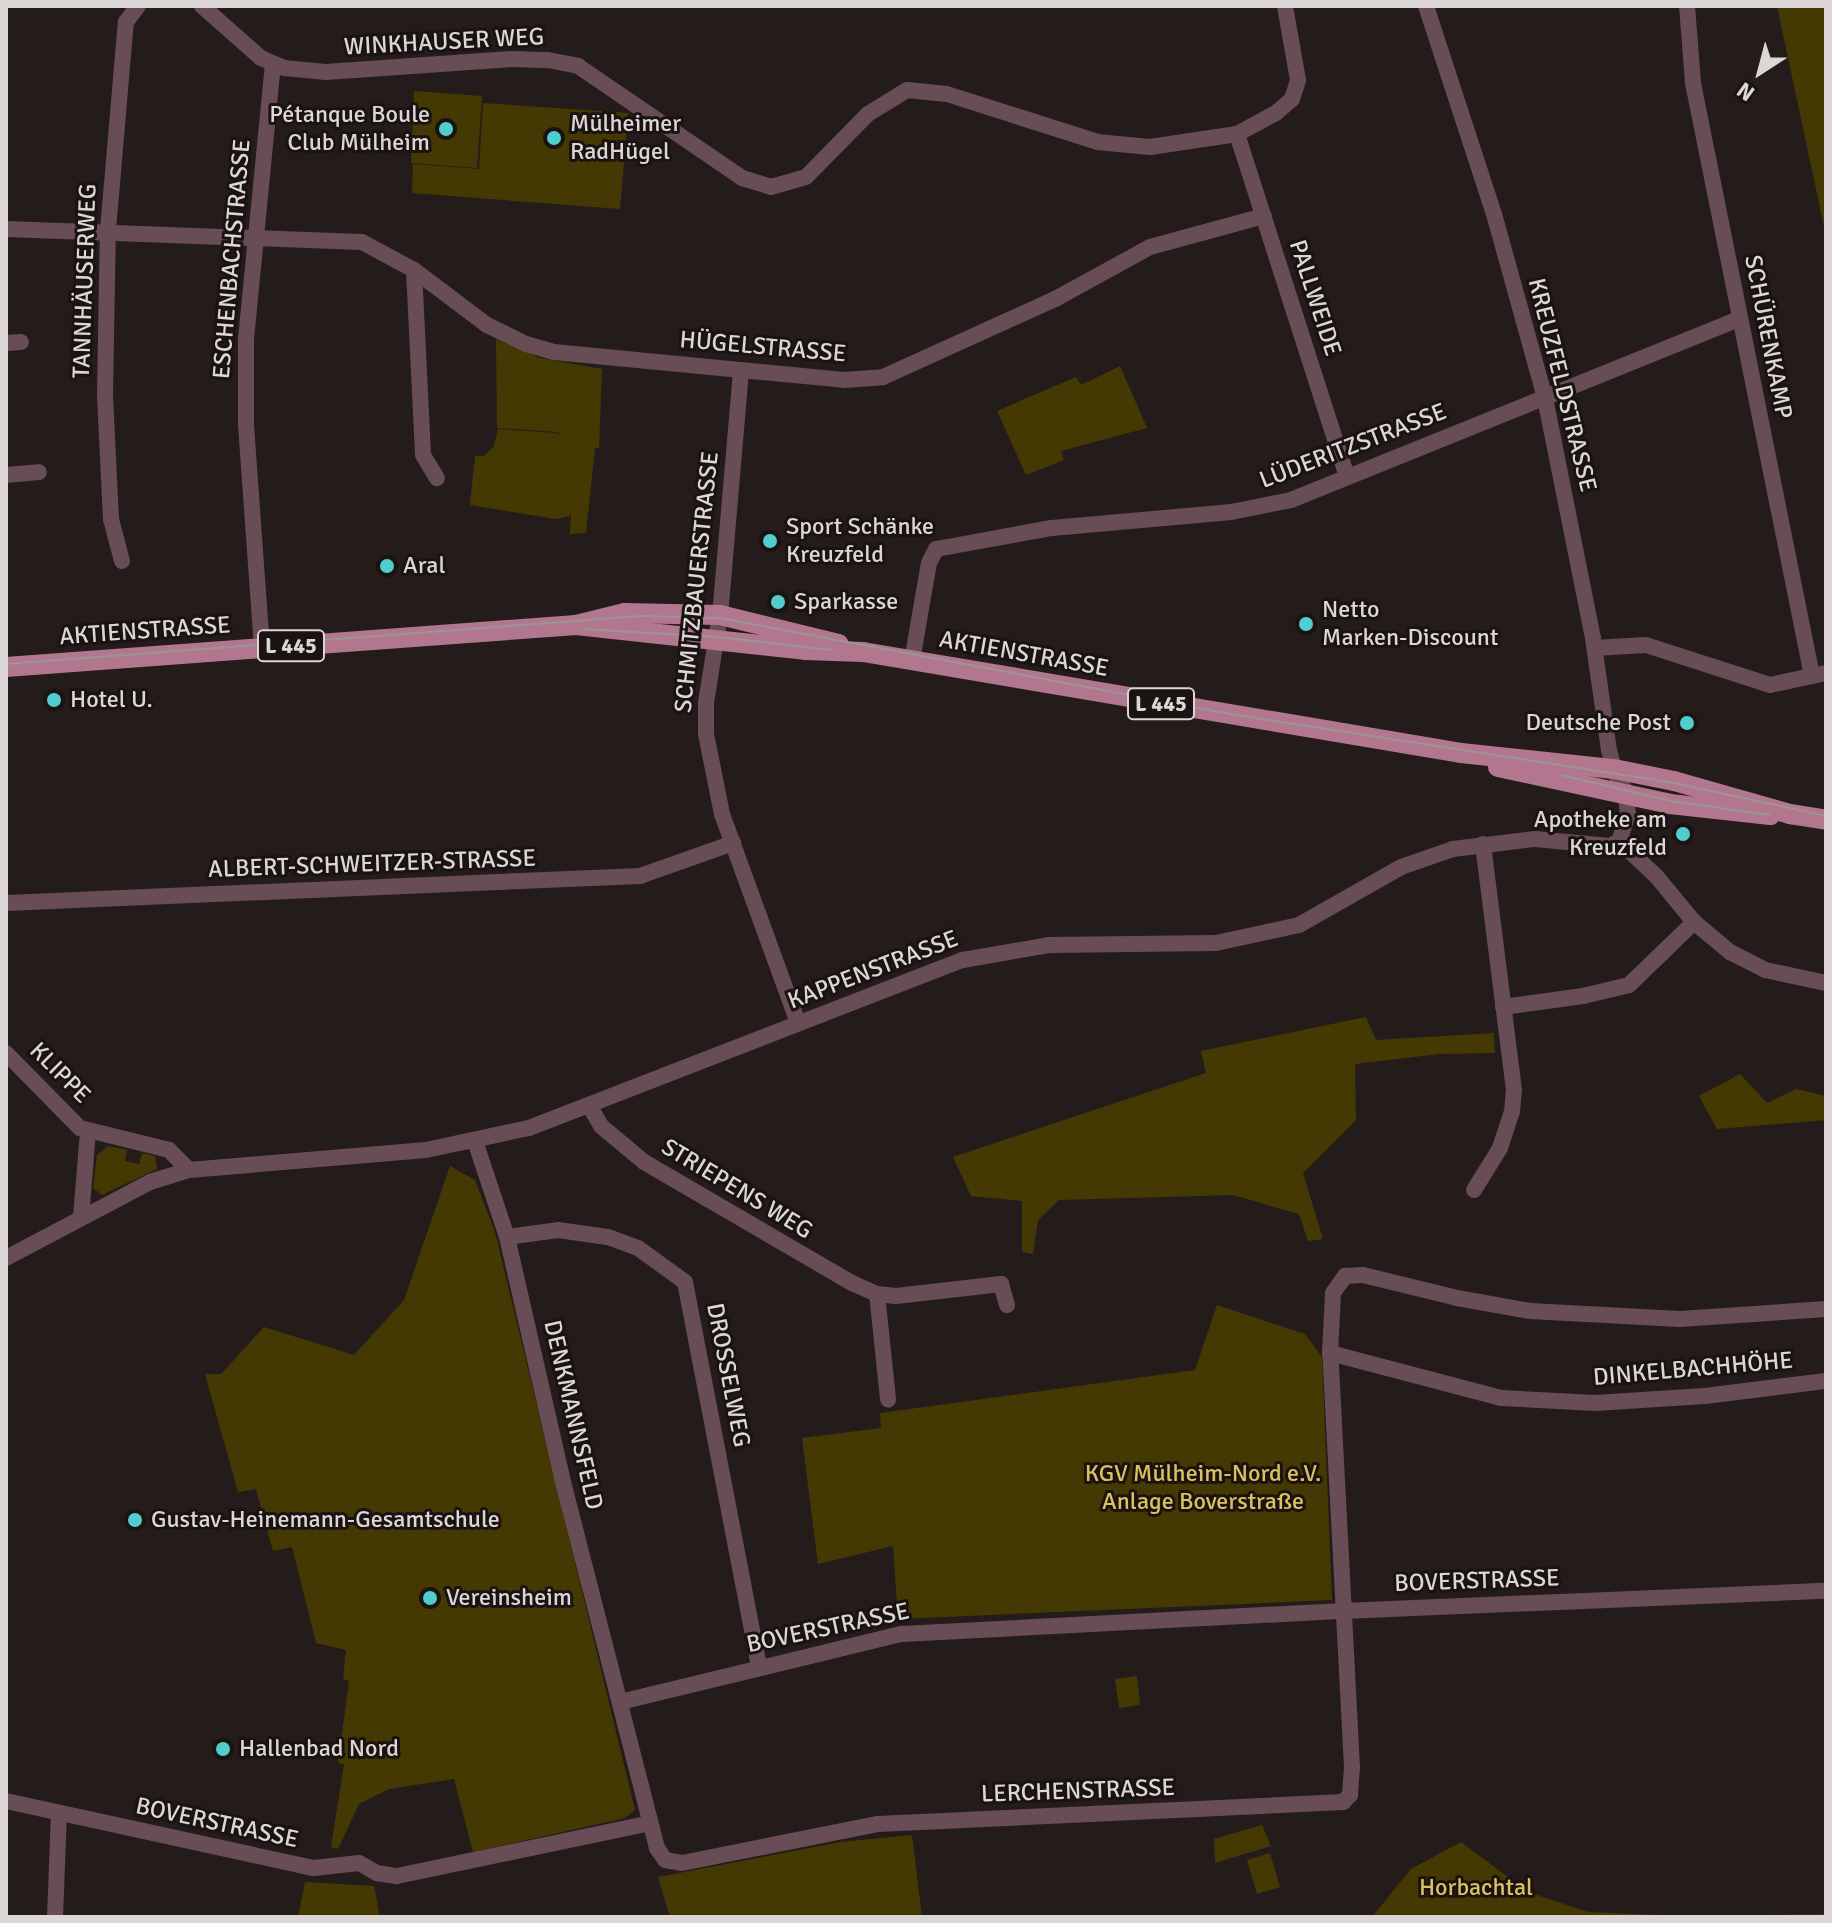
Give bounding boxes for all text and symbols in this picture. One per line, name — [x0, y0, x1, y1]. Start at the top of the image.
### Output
street label: WINKHAUSER WEG — [343, 22, 545, 62]
north arrow — [1720, 32, 1800, 112]
text: N — [1731, 76, 1760, 107]
place label: Pétanque Boule Club Mülheim — [269, 101, 430, 157]
place label: Mülheimer RadHügel — [570, 110, 681, 166]
marker: Pétanque Boule Club Mülheim — [437, 120, 455, 138]
marker: Mülheimer RadHügel — [545, 129, 563, 147]
street label: ESCHENBACHSTRASSE — [207, 138, 257, 380]
street label: TANNHÄUSERWEG — [67, 183, 103, 379]
street label: PALLWEIDE — [1283, 236, 1347, 360]
street label: SCHÜRENKAMP — [1738, 253, 1798, 421]
street label: KREUZFELDSTRASSE — [1522, 275, 1602, 495]
street label: HÜGELSTRASSE — [678, 325, 848, 369]
street label: LÜDERITZSTRASSE — [1256, 397, 1450, 495]
street label: SCHMITZBAUERSTRASSE — [669, 450, 725, 714]
place label: Sport Schänke Kreuzfeld — [786, 513, 934, 569]
marker: Sport Schänke Kreuzfeld — [761, 532, 779, 550]
place label: Aral — [403, 552, 446, 580]
marker: Aral — [378, 557, 396, 575]
place label: Sparkasse — [794, 588, 898, 616]
marker: Sparkasse — [769, 593, 787, 611]
place label: Netto Marken-Discount — [1322, 596, 1498, 652]
street label: AKTIENSTRASSE — [58, 611, 232, 651]
marker: Netto Marken-Discount — [1297, 615, 1315, 633]
street label: AKTIENSTRASSE — [937, 625, 1111, 683]
road number: L 445 — [257, 628, 325, 664]
place label: Hotel U. — [70, 686, 153, 714]
road number: L 445 — [1127, 686, 1195, 722]
marker: Hotel U. — [45, 691, 63, 709]
place label: Deutsche Post — [1525, 709, 1671, 737]
marker: Deutsche Post — [1678, 714, 1696, 732]
place label: Apotheke am Kreuzfeld — [1534, 806, 1667, 862]
marker: Apotheke am Kreuzfeld — [1674, 825, 1692, 843]
street label: ALBERT-SCHWEITZER-STRASSE — [207, 844, 537, 884]
street label: KAPPENSTRASSE — [784, 924, 962, 1016]
street label: KLIPPE — [23, 1036, 97, 1110]
street label: STRIEPENS WEG — [656, 1133, 818, 1245]
street label: DROSSELWEG — [700, 1301, 756, 1449]
street label: DENKMANNSFELD — [537, 1317, 609, 1513]
street label: DINKELBACHHÖHE — [1592, 1346, 1794, 1392]
park label: KGV Mülheim-Nord e.V. Anlage Boverstraße — [1085, 1460, 1321, 1516]
place label: Gustav-Heinemann-Gesamtschule — [151, 1506, 500, 1534]
marker: Gustav-Heinemann-Gesamtschule — [126, 1511, 144, 1529]
street label: BOVERSTRASSE — [1394, 1564, 1560, 1598]
place label: Vereinsheim — [446, 1584, 572, 1612]
marker: Vereinsheim — [421, 1589, 439, 1607]
street label: BOVERSTRASSE — [744, 1597, 912, 1659]
place label: Hallenbad Nord — [239, 1735, 399, 1763]
marker: Hallenbad Nord — [214, 1740, 232, 1758]
street label: LERCHENSTRASSE — [980, 1773, 1176, 1809]
street label: BOVERSTRASSE — [133, 1792, 301, 1854]
park label: Horbachtal — [1419, 1874, 1533, 1902]

